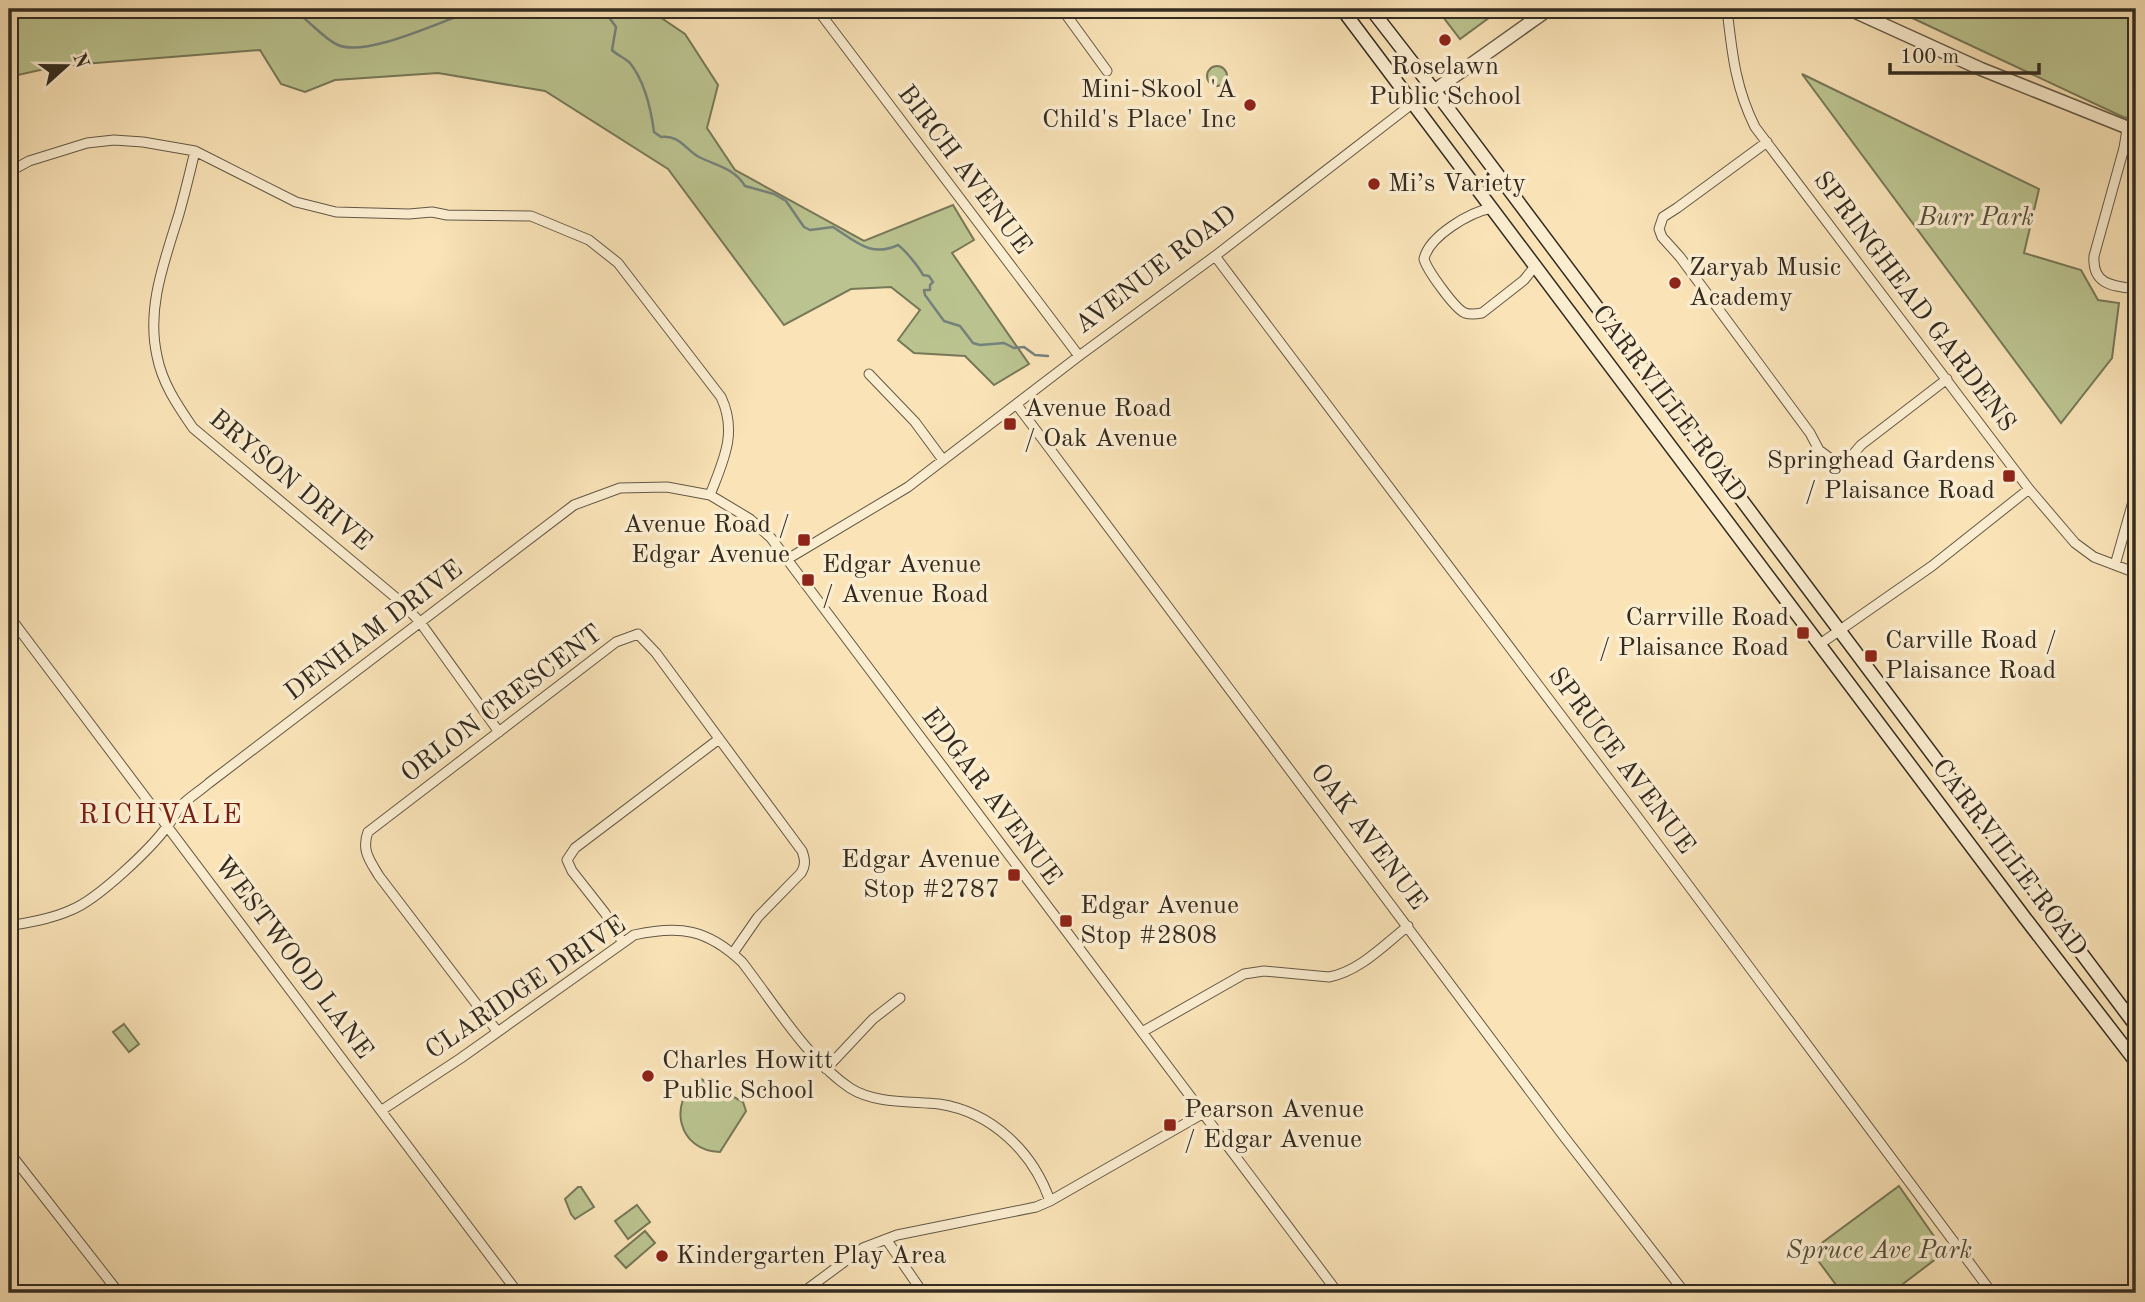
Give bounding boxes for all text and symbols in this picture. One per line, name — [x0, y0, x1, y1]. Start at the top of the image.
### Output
north arrow — [32, 32, 102, 102]
marker: Roselawn Public School — [1437, 32, 1453, 48]
scale bar — [1890, 32, 2038, 76]
text: 100 m — [1900, 47, 1959, 68]
text: N — [68, 51, 91, 71]
place label: Roselawn Public School — [1369, 54, 1521, 110]
place label: Mini-Skool 'A Child's Place' Inc — [1042, 77, 1236, 133]
street label: BIRCH AVENUE — [892, 81, 1036, 259]
marker: Mini-Skool 'A Child's Place' Inc — [1242, 97, 1258, 113]
street label: SPRINGHEAD GARDENS — [1808, 167, 2020, 437]
place label: Mi’s Variety — [1388, 171, 1526, 197]
marker: Mi’s Variety — [1366, 176, 1382, 192]
street label: AVENUE ROAD — [1070, 201, 1242, 339]
park label: Burr Park — [1917, 205, 2034, 231]
place label: Zaryab Music Academy — [1689, 255, 1841, 311]
marker: Zaryab Music Academy — [1667, 275, 1683, 291]
street label: CARRVILLE ROAD — [1587, 301, 1751, 507]
place label: Avenue Road / Oak Avenue — [1024, 396, 1177, 452]
street label: BRYSON DRIVE — [204, 406, 376, 556]
marker: Avenue Road / Oak Avenue — [1002, 416, 1018, 432]
place label: Springhead Gardens / Plaisance Road — [1767, 448, 1995, 504]
marker: Springhead Gardens / Plaisance Road — [2001, 468, 2017, 484]
place label: Avenue Road / Edgar Avenue — [623, 512, 790, 568]
marker: Avenue Road / Edgar Avenue — [796, 532, 812, 548]
place label: Edgar Avenue / Avenue Road — [822, 552, 989, 608]
street label: DENHAM DRIVE — [280, 556, 468, 706]
marker: Edgar Avenue / Avenue Road — [800, 572, 816, 588]
place label: Carrville Road / Plaisance Road — [1599, 605, 1789, 661]
street label: ORLON CRESCENT — [397, 620, 607, 788]
marker: Carrville Road / Plaisance Road — [1795, 625, 1811, 641]
place label: Carville Road / Plaisance Road — [1885, 628, 2057, 684]
marker: Carville Road / Plaisance Road — [1863, 648, 1879, 664]
street label: SPRUCE AVENUE — [1543, 663, 1699, 859]
street label: EDGAR AVENUE — [916, 704, 1066, 890]
street label: CARRVILLE ROAD — [1927, 755, 2091, 961]
street label: OAK AVENUE — [1305, 759, 1431, 915]
district label: RICHVALE — [79, 802, 243, 830]
place label: Edgar Avenue Stop #2787 — [841, 847, 1000, 903]
street label: WESTWOOD LANE — [209, 852, 377, 1064]
marker: Edgar Avenue Stop #2787 — [1006, 867, 1022, 883]
place label: Edgar Avenue Stop #2808 — [1080, 893, 1239, 949]
street label: CLARIDGE DRIVE — [421, 912, 631, 1064]
marker: Edgar Avenue Stop #2808 — [1058, 913, 1074, 929]
place label: Charles Howitt Public School — [662, 1048, 833, 1104]
marker: Charles Howitt Public School — [640, 1068, 656, 1084]
place label: Pearson Avenue / Edgar Avenue — [1184, 1097, 1364, 1153]
marker: Pearson Avenue / Edgar Avenue — [1162, 1117, 1178, 1133]
park label: Spruce Ave Park — [1786, 1238, 1972, 1264]
place label: Kindergarten Play Area — [676, 1243, 947, 1269]
marker: Kindergarten Play Area — [654, 1248, 670, 1264]

